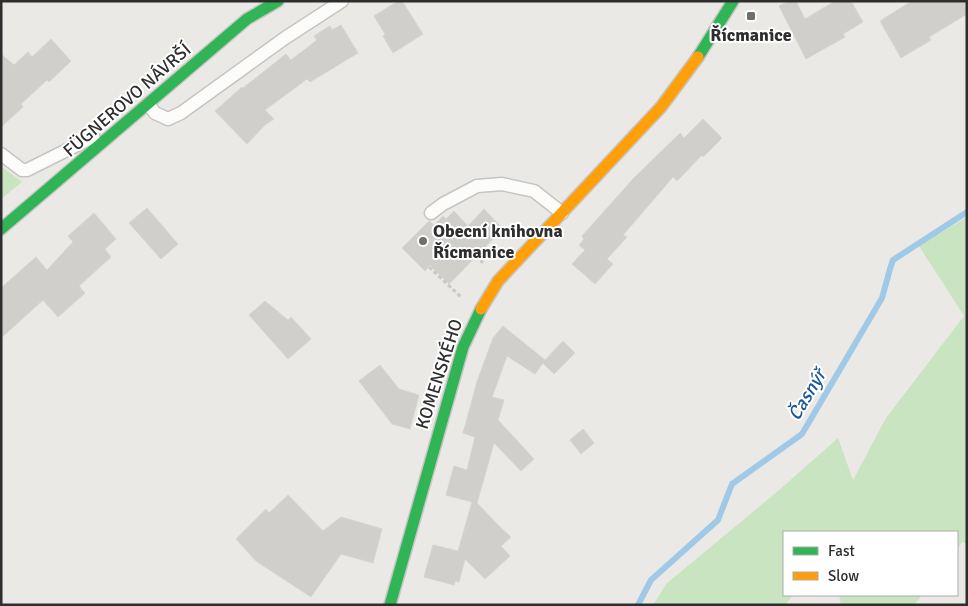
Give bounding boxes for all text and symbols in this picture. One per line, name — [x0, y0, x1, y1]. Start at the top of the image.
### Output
marker: Řícmanice — [745, 10, 757, 22]
place label: Řícmanice — [710, 24, 792, 46]
street label: FÜGNEROVO NÁVRŠÍ — [59, 38, 196, 161]
place label: Obecní knihovna Řícmanice — [433, 220, 563, 263]
marker: Obecní knihovna Řícmanice — [417, 235, 429, 247]
street label: KOMENSKÉHO — [411, 316, 467, 432]
water label: Časnýř — [782, 363, 833, 425]
legend — [783, 531, 958, 596]
text: Fast — [828, 542, 855, 560]
text: Slow — [828, 567, 859, 585]

